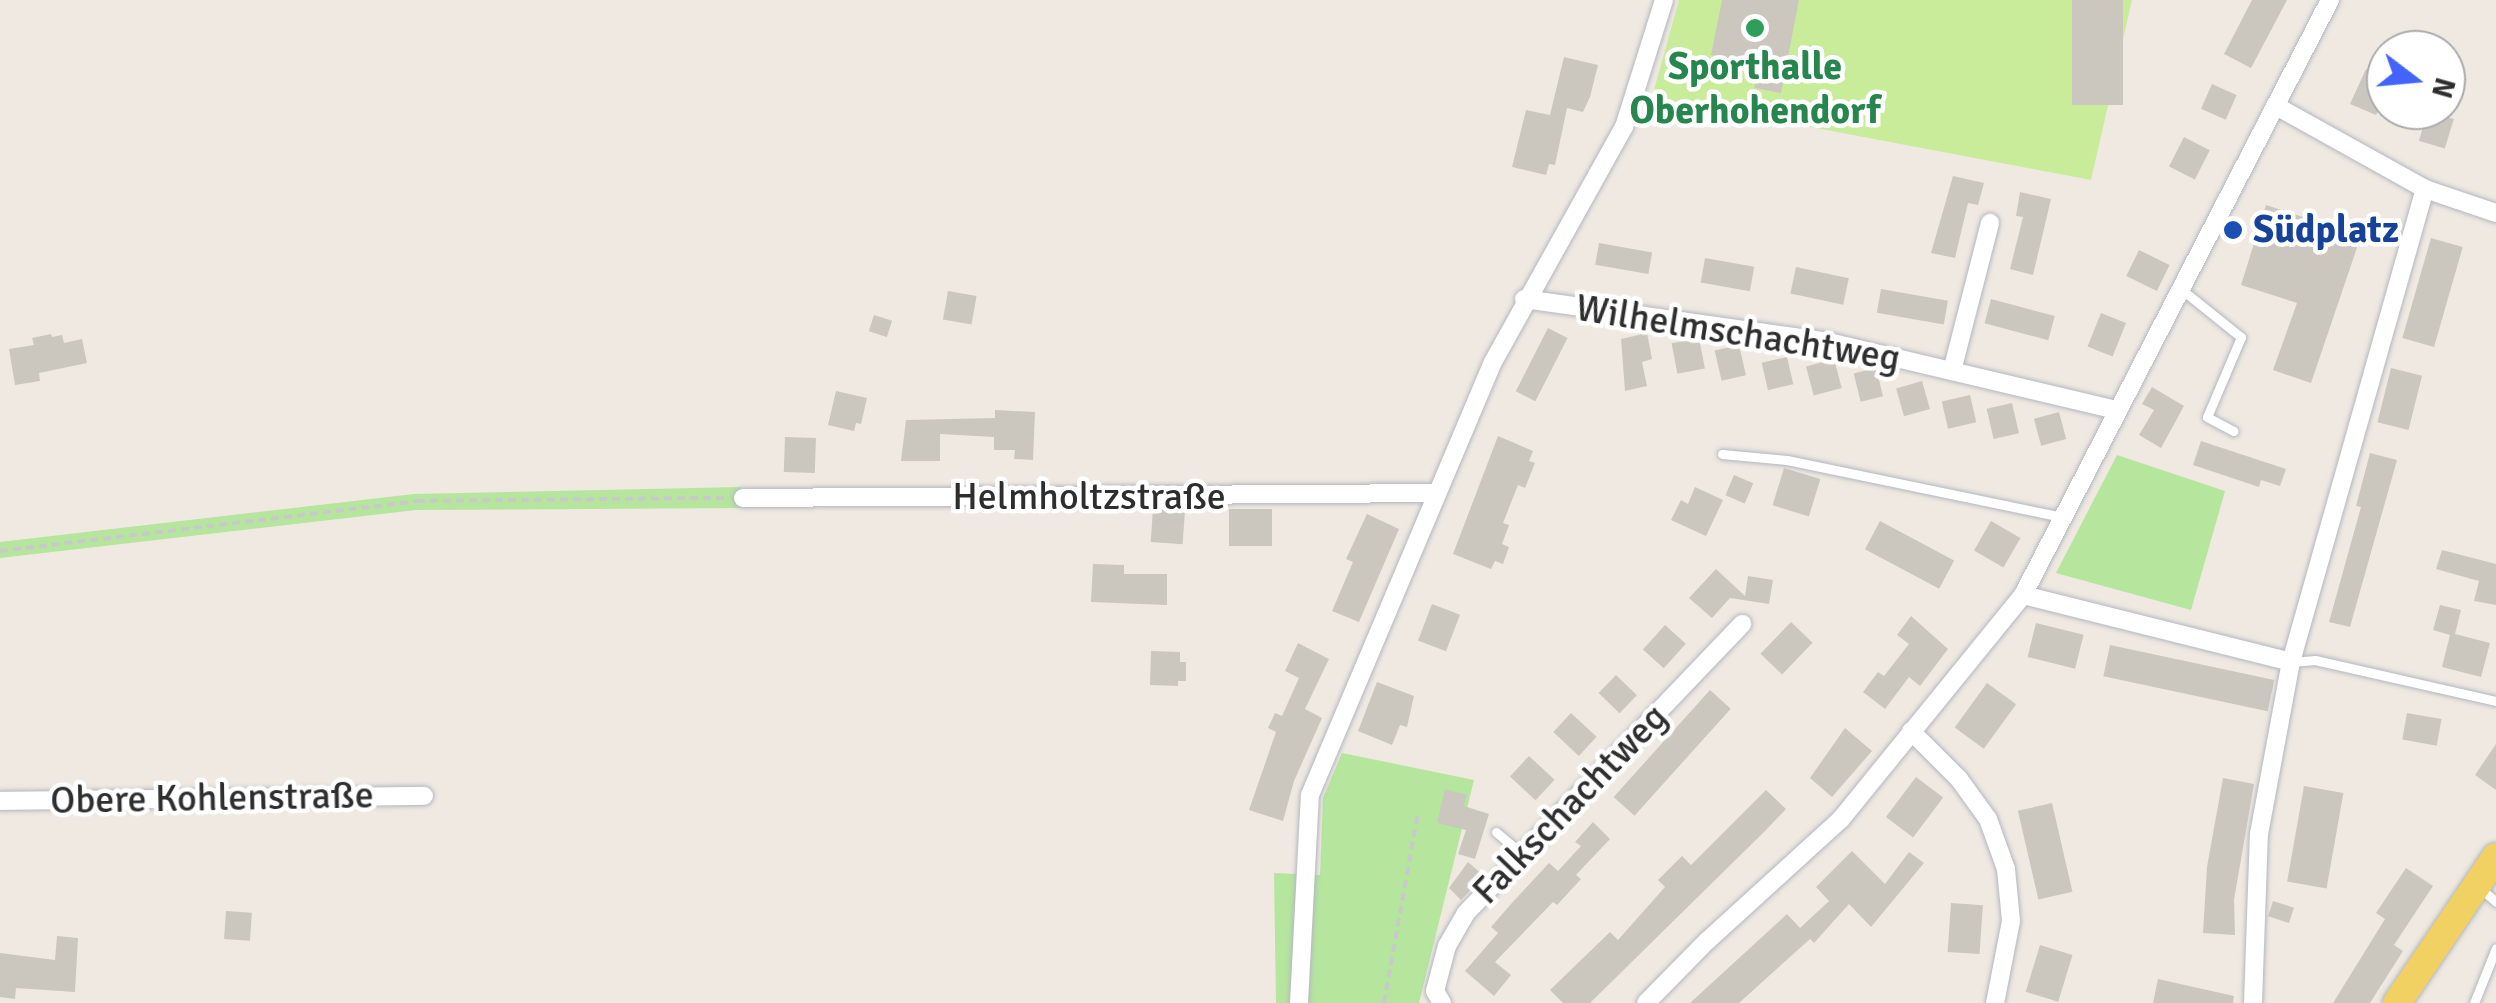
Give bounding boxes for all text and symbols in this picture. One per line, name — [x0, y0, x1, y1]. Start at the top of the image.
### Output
marker: Sporthalle Oberhohendorf — [1744, 17, 1766, 39]
north arrow — [2366, 30, 2466, 130]
place label: Sporthalle Oberhohendorf — [1630, 44, 1880, 133]
text: N — [2424, 74, 2462, 102]
place label: Südplatz — [2253, 207, 2399, 253]
marker: Südplatz — [2222, 219, 2244, 241]
street label: Wilhelmschachtweg — [1573, 285, 1903, 381]
street label: Helmholtzstraße — [952, 474, 1226, 520]
street label: Falkschachtweg — [1463, 694, 1677, 914]
street label: Obere Kohlenstraße — [50, 772, 374, 824]

